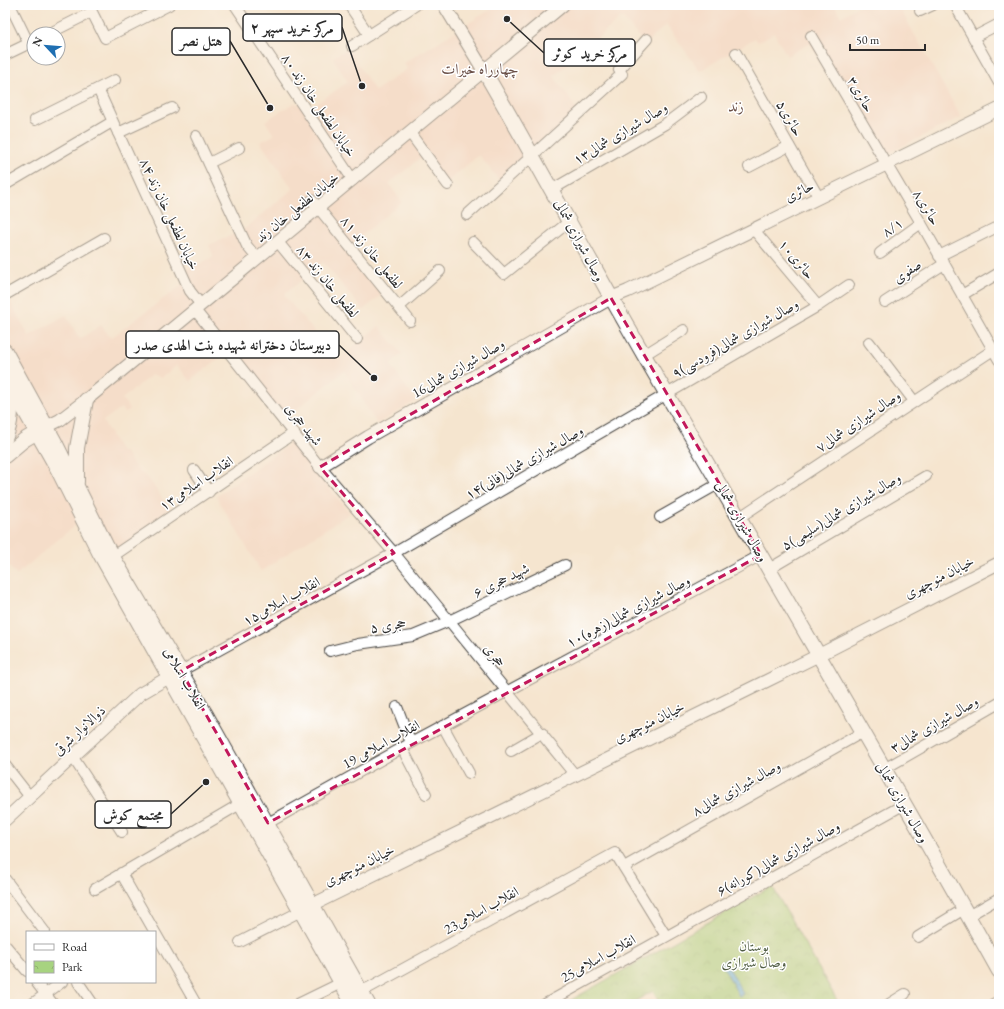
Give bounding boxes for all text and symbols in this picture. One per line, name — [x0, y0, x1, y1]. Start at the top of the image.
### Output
callout: مرکز خرید سپهر ۲ — [243, 14, 342, 41]
text: مرکز خرید سپهر ۲ — [250, 18, 334, 39]
north arrow — [26, 26, 66, 66]
scale bar — [850, 26, 925, 52]
callout: هتل نصر — [172, 28, 230, 55]
text: هتل نصر — [178, 31, 222, 52]
text: 50 m — [856, 32, 880, 48]
text: N — [29, 34, 45, 49]
callout: مرکز خرید کوثر — [544, 39, 635, 66]
text: مرکز خرید کوثر — [551, 43, 627, 63]
street label: خیابان لطفعلی خان زند ۸۰ — [277, 50, 360, 161]
district label: چهارراه خیرات — [441, 59, 519, 79]
street label: حائری۳ — [843, 73, 879, 115]
district label: زند — [728, 96, 744, 115]
street label: حائری۵ — [772, 97, 808, 139]
street label: وصال شیرازی شمالی۱۳ — [570, 98, 670, 168]
street label: خیابان لطفعلی خان زند ۸۴ — [135, 155, 204, 273]
street label: خیابان لطفعلی خان زند — [252, 168, 343, 247]
street label: حائری — [781, 176, 817, 206]
street label: حائری۸ — [909, 186, 945, 228]
street label: وصال شیرازی شمالی — [551, 196, 609, 284]
street label: لطفعلی خان زند ۸۱ — [336, 212, 407, 293]
street label: ۸/۱ — [878, 213, 906, 241]
street label: حائری۱۰ — [775, 235, 819, 283]
street label: لطفعلی خان زند ۸۳ — [292, 241, 363, 322]
street label: صفوی — [889, 255, 925, 287]
street label: ۹وصال شیرازی شمالی(فرودسی) — [668, 294, 802, 383]
callout: دبیرستان دخترانه شهیده بنت الهدی صدر — [126, 331, 339, 358]
street label: وصال شیرازی شمالی16 — [408, 334, 508, 402]
text: دبیرستان دخترانه شهیده بنت الهدی صدر — [133, 335, 331, 355]
street label: وصال شیرازی شمالی۷ — [812, 386, 904, 456]
street label: شهید حجری — [281, 399, 327, 450]
street label: ۱۴وصال شیرازی شمالی(فانی) — [462, 421, 586, 503]
street label: انقلاب اسلامی۱۳ — [156, 452, 236, 514]
street label: ۵وصال شیرازی شمالی(سلیمی) — [778, 468, 905, 555]
street label: وصال شیرازی شمالی — [712, 477, 772, 565]
street label: خیابان منوچهری — [901, 552, 978, 603]
street label: شهید حجری ۶ — [470, 559, 533, 602]
street label: ۱۰وصال شیرازی شمالی(زهره) — [563, 571, 693, 651]
street label: انقلاب اسلامی۱۵ — [239, 572, 323, 630]
street label: حجری ۵ — [369, 613, 407, 637]
street label: حجری — [480, 639, 510, 671]
street label: انقلاب اسلامی — [160, 644, 210, 712]
street label: وصال شیرازی شمالی۳ — [887, 692, 981, 756]
street label: خیابان منوچهری — [611, 697, 688, 748]
street label: ذوالانوار شرقی — [49, 701, 110, 760]
street label: انقلاب اسلامی 19 — [339, 715, 423, 773]
street label: وصال شیرازی شمالی۸ — [688, 756, 784, 820]
street label: وصال شیرازی شمالی — [873, 758, 933, 846]
callout: مجتمع کوش — [95, 801, 171, 828]
text: مجتمع کوش — [103, 805, 164, 829]
street label: ۶وصال شیرازی شمالی(کورانه) — [713, 817, 843, 899]
street label: خیابان منوچهری — [321, 840, 398, 891]
street label: 23انقلاب اسلامی — [441, 882, 521, 938]
street label: 25انقلاب اسلامی — [558, 930, 638, 986]
legend — [26, 931, 156, 983]
park label: بوستان وصال شیرازی — [722, 937, 786, 971]
text: Road — [62, 939, 88, 955]
text: Park — [62, 959, 83, 975]

